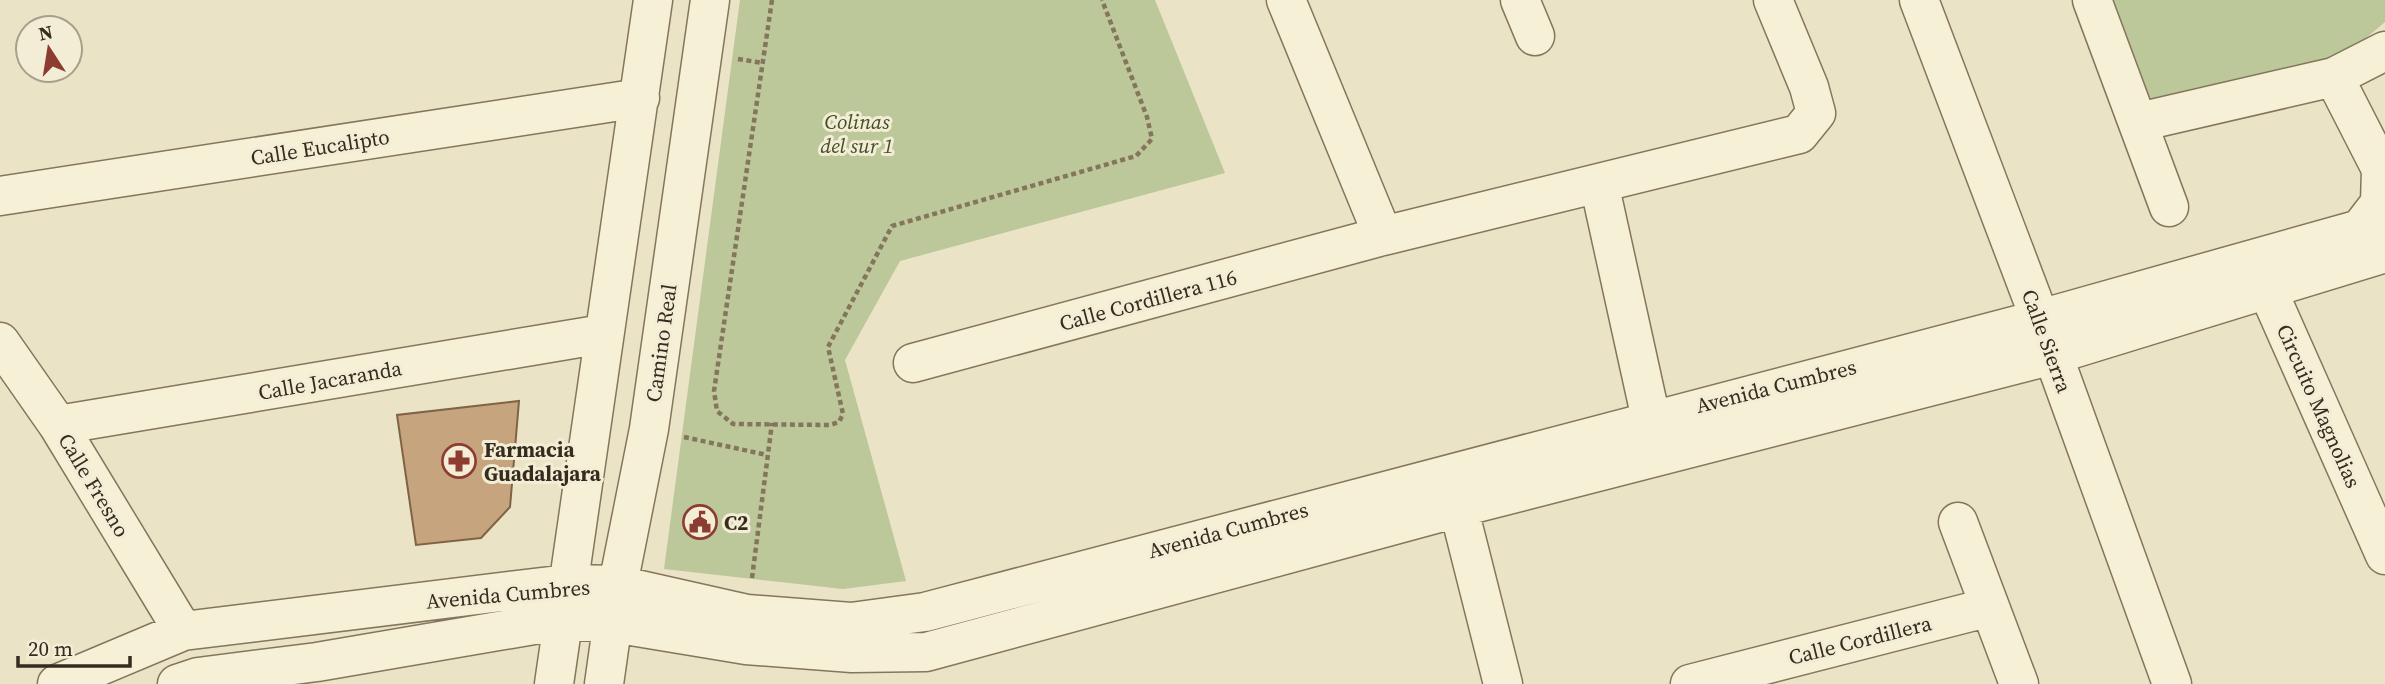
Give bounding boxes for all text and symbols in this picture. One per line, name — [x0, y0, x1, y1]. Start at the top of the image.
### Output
north arrow — [14, 14, 84, 84]
text: N — [36, 18, 55, 47]
park label: Colinas del sur 1 — [820, 107, 894, 160]
street label: Calle Eucalipto — [249, 122, 391, 172]
street label: Calle Cordillera 116 — [1056, 262, 1240, 338]
street label: Camino Real — [638, 282, 684, 404]
street label: Calle Sierra — [2015, 285, 2079, 397]
street label: Circuito Magnolias — [2270, 320, 2368, 492]
street label: Avenida Cumbres — [1693, 352, 1859, 420]
street label: Calle Jacaranda — [256, 353, 404, 407]
street label: Calle Fresno — [52, 428, 136, 542]
place label: Farmacia Guadalajara — [484, 435, 602, 488]
pharmacy icon: Farmacia Guadalajara — [440, 442, 478, 480]
street label: Avenida Cumbres — [1145, 495, 1311, 565]
public building icon: C2 — [681, 503, 719, 541]
place label: C2 — [724, 508, 748, 537]
street label: Avenida Cumbres — [425, 572, 591, 616]
street label: Calle Cordillera — [1786, 608, 1935, 672]
scale bar — [18, 624, 130, 668]
text: 20 m — [28, 634, 73, 663]

